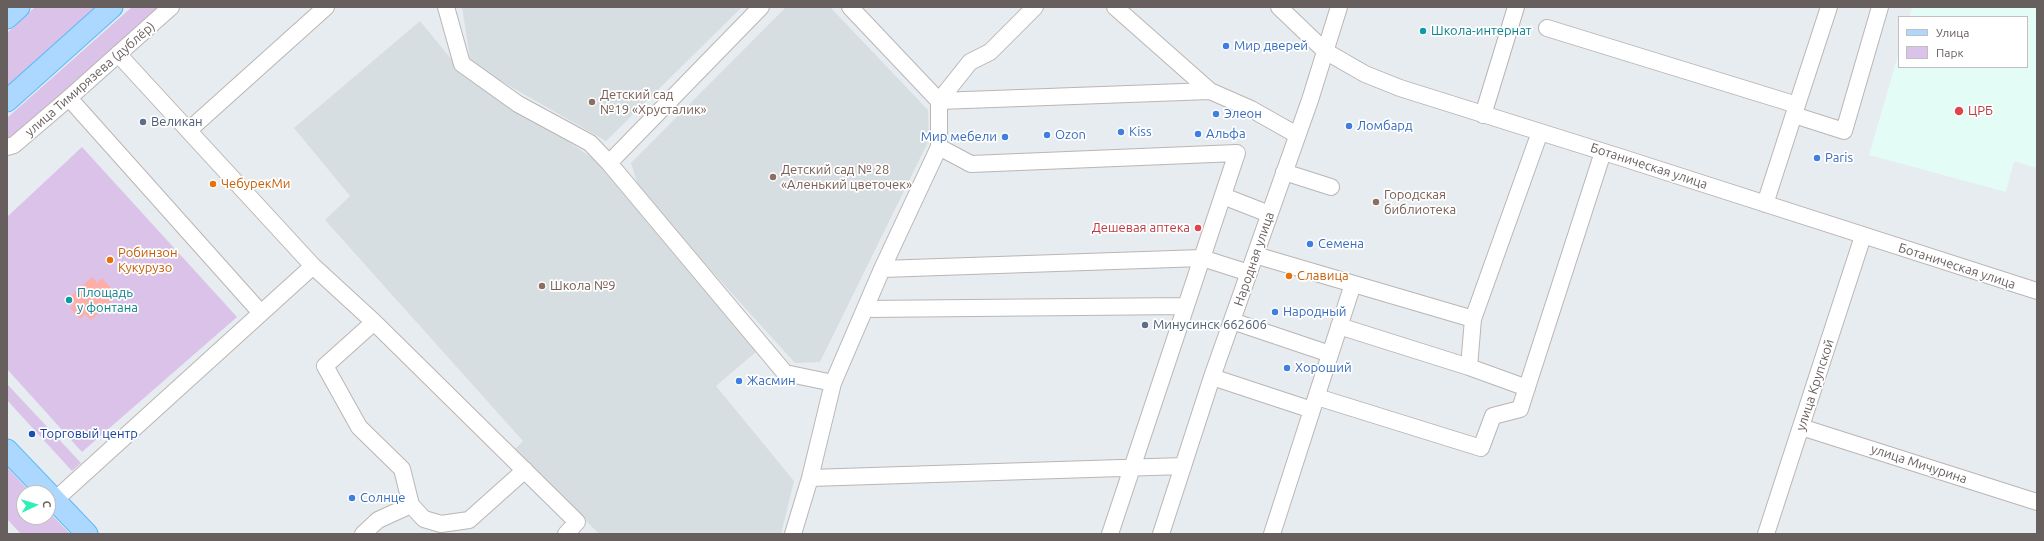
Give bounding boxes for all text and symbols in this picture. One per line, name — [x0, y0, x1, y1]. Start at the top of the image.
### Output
legend — [1898, 16, 2028, 68]
street label: улица Тимирязева (дублёр) — [22, 18, 158, 140]
place label: Школа-интернат — [1431, 23, 1532, 39]
marker: Школа-интернат — [1418, 26, 1428, 36]
text: Улица — [1936, 26, 1969, 39]
place label: Мир дверей — [1234, 38, 1308, 54]
marker: Мир дверей — [1221, 41, 1231, 51]
text: Парк — [1936, 46, 1964, 59]
place label: Детский сад №19 «Хрусталик» — [600, 87, 707, 118]
marker: Детский сад №19 «Хрусталик» — [587, 97, 597, 107]
place label: ЦРБ — [1968, 103, 1993, 119]
marker: ЦРБ — [1953, 105, 1965, 117]
place label: Элеон — [1224, 106, 1262, 122]
marker: Элеон — [1211, 109, 1221, 119]
place label: Великан — [151, 114, 203, 130]
marker: Великан — [138, 117, 148, 127]
place label: Ломбард — [1357, 118, 1413, 134]
marker: Ломбард — [1344, 121, 1354, 131]
place label: Kiss — [1129, 124, 1152, 140]
place label: Альфа — [1206, 126, 1246, 142]
place label: Ozon — [1055, 127, 1086, 143]
marker: Kiss — [1116, 127, 1126, 137]
place label: Мир мебели — [921, 129, 997, 145]
marker: Альфа — [1193, 129, 1203, 139]
marker: Ozon — [1042, 130, 1052, 140]
marker: Мир мебели — [1000, 132, 1010, 142]
street label: Ботаническая улица — [1588, 140, 1710, 192]
place label: Paris — [1825, 150, 1853, 166]
marker: Paris — [1812, 153, 1822, 163]
place label: Детский сад № 28 «Аленький цветочек» — [781, 162, 912, 193]
marker: Детский сад № 28 «Аленький цветочек» — [768, 172, 778, 182]
place label: ЧебурекМи — [221, 176, 291, 192]
marker: ЧебурекМи — [208, 179, 218, 189]
place label: Городская библиотека — [1384, 187, 1456, 218]
marker: Городская библиотека — [1371, 197, 1381, 207]
street label: Народная улица — [1231, 210, 1277, 308]
place label: Дешевая аптека — [1092, 220, 1190, 236]
marker: Дешевая аптека — [1193, 223, 1203, 233]
place label: Семена — [1318, 236, 1364, 252]
marker: Семена — [1305, 239, 1315, 249]
street label: Ботаническая улица — [1896, 240, 2018, 292]
place label: Робинзон Кукурузо — [118, 245, 178, 276]
marker: Робинзон Кукурузо — [105, 255, 115, 265]
place label: Славица — [1297, 268, 1349, 284]
marker: Славица — [1284, 271, 1294, 281]
place label: Школа №9 — [550, 278, 616, 294]
marker: Школа №9 — [537, 281, 547, 291]
place label: Площадь у фонтана — [77, 285, 138, 316]
marker: Площадь у фонтана — [64, 295, 74, 305]
place label: Народный — [1283, 304, 1347, 320]
marker: Народный — [1270, 307, 1280, 317]
place label: Минусинск 662606 — [1153, 317, 1267, 333]
marker: Минусинск 662606 — [1140, 320, 1150, 330]
street label: улица Крупской — [1793, 337, 1837, 433]
place label: Хороший — [1295, 360, 1352, 376]
marker: Хороший — [1282, 363, 1292, 373]
place label: Жасмин — [747, 373, 796, 389]
marker: Жасмин — [734, 376, 744, 386]
place label: Торговый центр — [40, 426, 138, 442]
marker: Торговый центр — [27, 429, 37, 439]
street label: улица Мичурина — [1869, 441, 1969, 487]
north arrow — [16, 485, 56, 525]
place label: Солнце — [360, 490, 405, 506]
marker: Солнце — [347, 493, 357, 503]
text: С — [41, 500, 53, 508]

